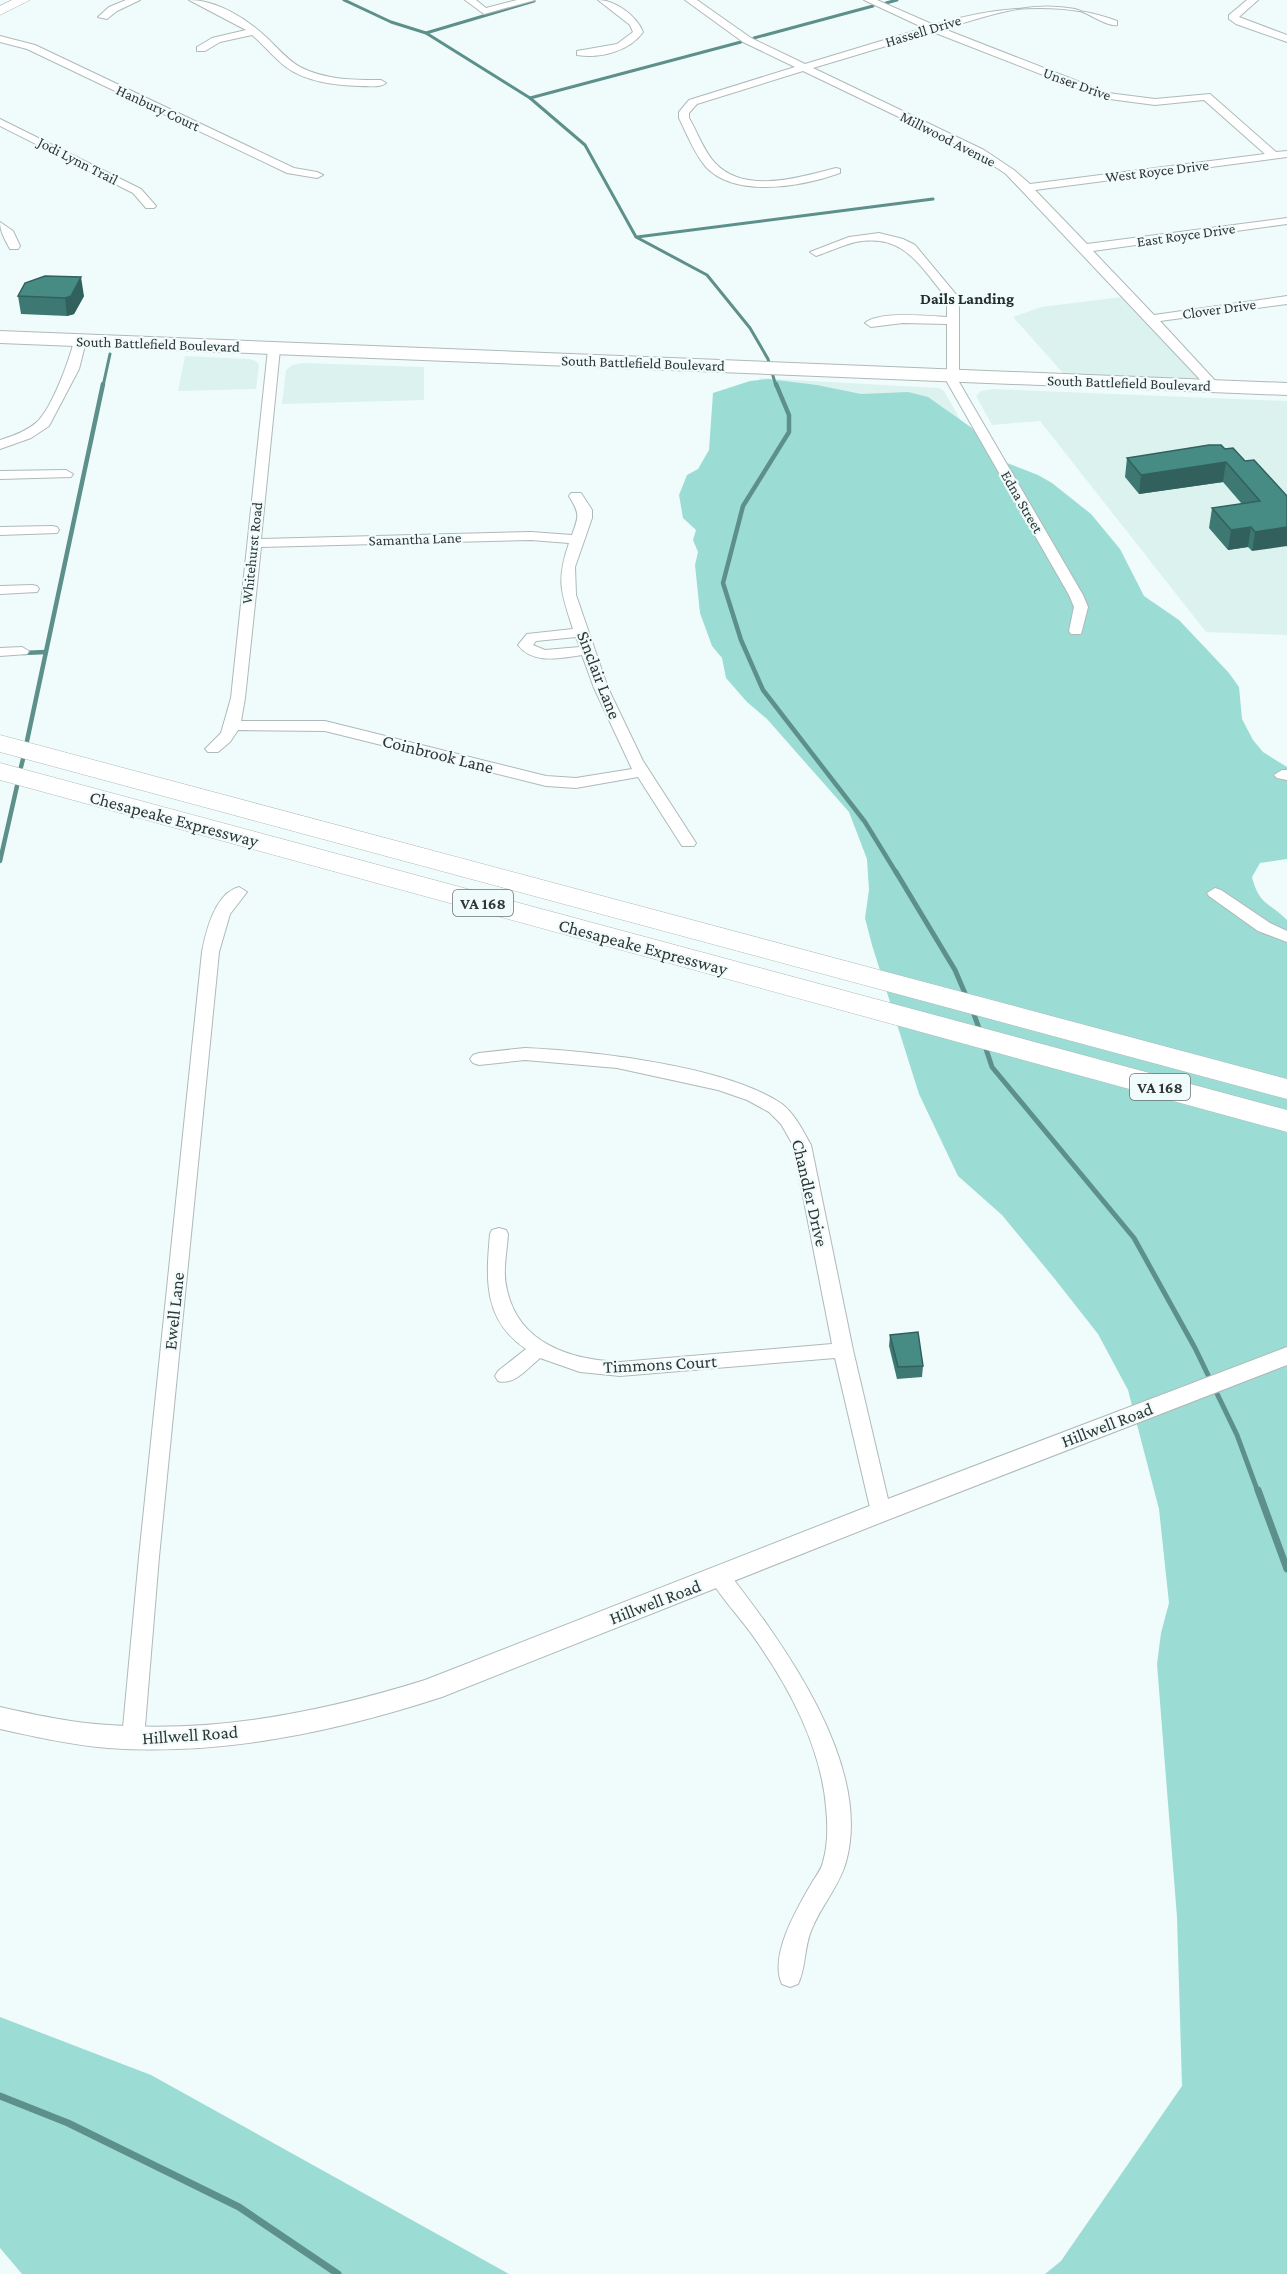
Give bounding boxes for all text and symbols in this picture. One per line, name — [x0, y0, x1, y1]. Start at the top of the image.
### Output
street label: Hassell Drive — [883, 12, 963, 50]
street label: Unser Drive — [1041, 64, 1113, 104]
street label: Hanbury Court — [113, 82, 203, 136]
street label: Millwood Avenue — [898, 108, 999, 170]
street label: Jodi Lynn Trail — [33, 133, 121, 189]
street label: West Royce Drive — [1104, 157, 1210, 186]
street label: East Royce Drive — [1136, 220, 1237, 251]
district label: Dails Landing — [920, 290, 1014, 307]
street label: Clover Drive — [1181, 296, 1257, 322]
street label: South Battlefield Boulevard — [76, 333, 240, 355]
street label: South Battlefield Boulevard — [561, 352, 725, 374]
street label: South Battlefield Boulevard — [1047, 372, 1211, 394]
street label: Edna Street — [998, 468, 1047, 537]
street label: Whitehurst Road — [239, 501, 265, 605]
street label: Samantha Lane — [368, 529, 462, 549]
street label: Sinclair Lane — [573, 628, 625, 722]
street label: Coinbrook Lane — [380, 731, 496, 777]
street label: Chesapeake Expressway — [87, 787, 261, 851]
road number: VA 168 — [453, 890, 513, 916]
street label: Chesapeake Expressway — [556, 915, 730, 979]
road number: VA 168 — [1130, 1074, 1190, 1100]
street label: Chandler Drive — [788, 1137, 832, 1249]
street label: Ewell Lane — [160, 1271, 188, 1351]
street label: Timmons Court — [603, 1351, 718, 1377]
street label: Hillwell Road — [1058, 1398, 1156, 1452]
street label: Hillwell Road — [606, 1575, 704, 1629]
street label: Hillwell Road — [141, 1722, 239, 1748]

